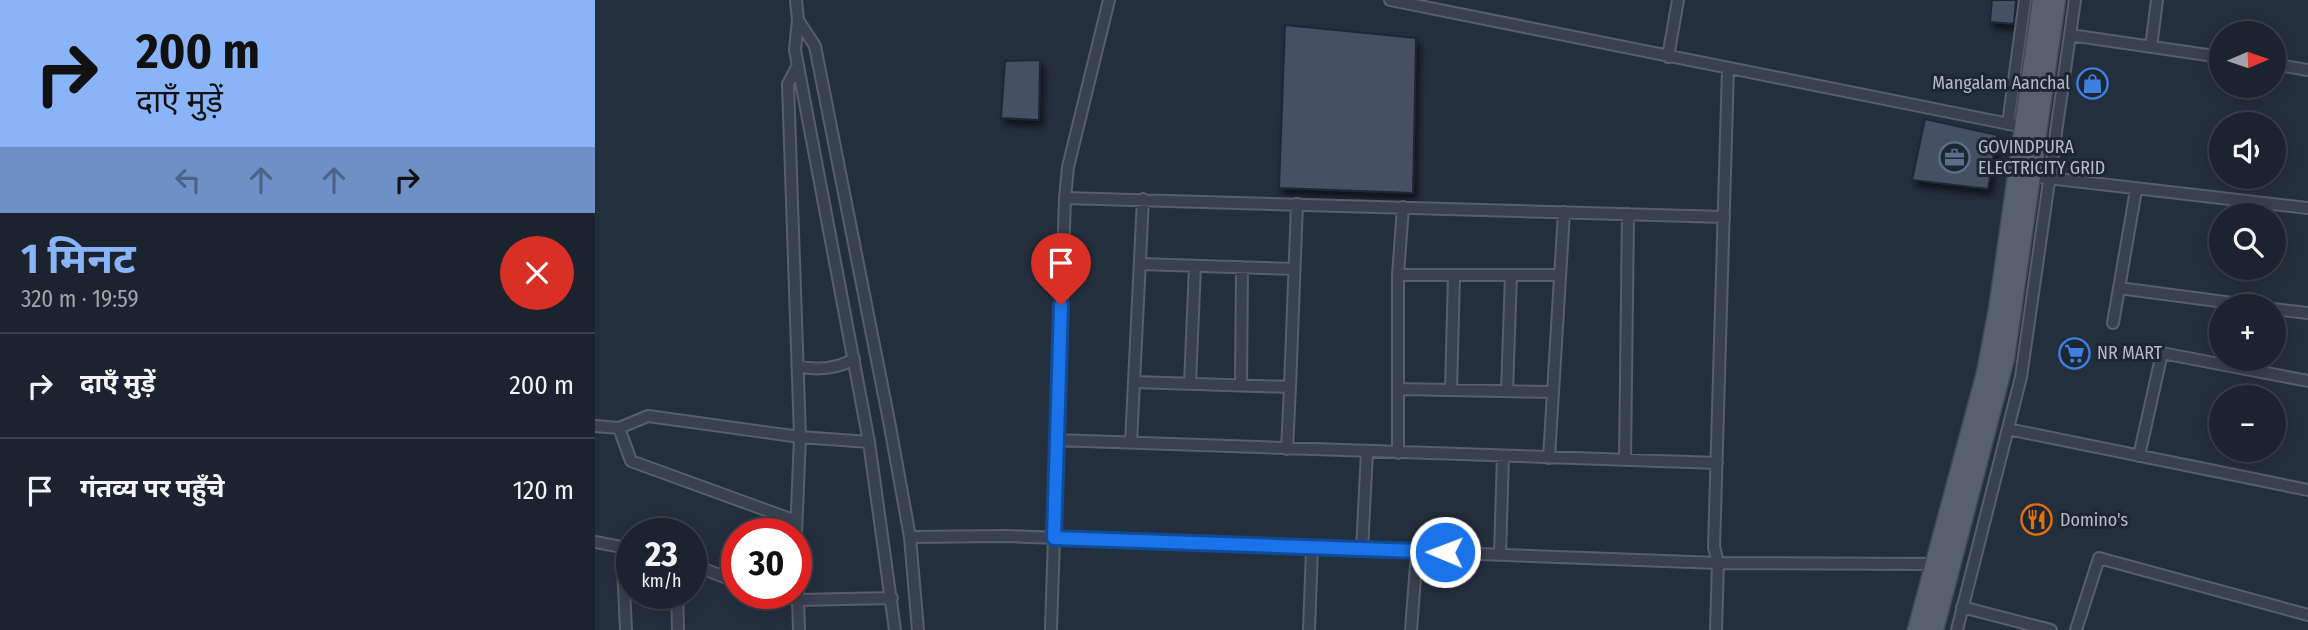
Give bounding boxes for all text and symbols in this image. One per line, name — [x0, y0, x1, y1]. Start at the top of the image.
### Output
north arrow — [2209, 21, 2285, 98]
map controls — [2209, 21, 2286, 462]
text: 200 m — [136, 22, 260, 81]
icon: right — [21, 28, 112, 119]
shop icon: Mangalam Aanchal — [2076, 66, 2110, 100]
place label: Mangalam Aanchal — [1932, 72, 2070, 94]
text: दाएँ मुड़ें — [136, 82, 223, 120]
button: sound — [2209, 112, 2286, 189]
place label: GOVINDPURA ELECTRICITY GRID — [1978, 136, 2105, 179]
office icon: GOVINDPURA ELECTRICITY GRID — [1938, 140, 1972, 174]
icon: left — [169, 161, 207, 199]
icon: ahead — [242, 161, 280, 199]
icon: ahead — [315, 161, 353, 199]
icon: right — [388, 161, 426, 199]
button: search — [2209, 203, 2286, 280]
pin — [1031, 233, 1091, 305]
text: 1 मिनट — [21, 234, 136, 284]
button: close — [500, 236, 574, 310]
icon: arrive — [1042, 244, 1080, 282]
text: 320 m · 19:59 — [21, 285, 139, 313]
button: + — [2209, 294, 2286, 371]
supermarket icon: NR MART — [2057, 336, 2091, 370]
place label: NR MART — [2097, 342, 2163, 364]
icon: right — [21, 367, 59, 405]
text: दाएँ मुड़ें — [80, 368, 155, 399]
text: 200 m — [509, 370, 574, 401]
button: − — [2209, 385, 2286, 462]
icon: arrive — [21, 472, 59, 510]
text: गंतव्य पर पहुँचे — [80, 473, 224, 504]
text: 120 m — [513, 475, 574, 506]
restaurant icon: Domino's — [2020, 503, 2054, 537]
place label: Domino's — [2060, 509, 2129, 531]
position arrow — [1408, 515, 1482, 589]
speed limit sign: 30 — [721, 518, 812, 609]
text: 23 — [645, 533, 678, 575]
text: km/h — [641, 570, 682, 592]

